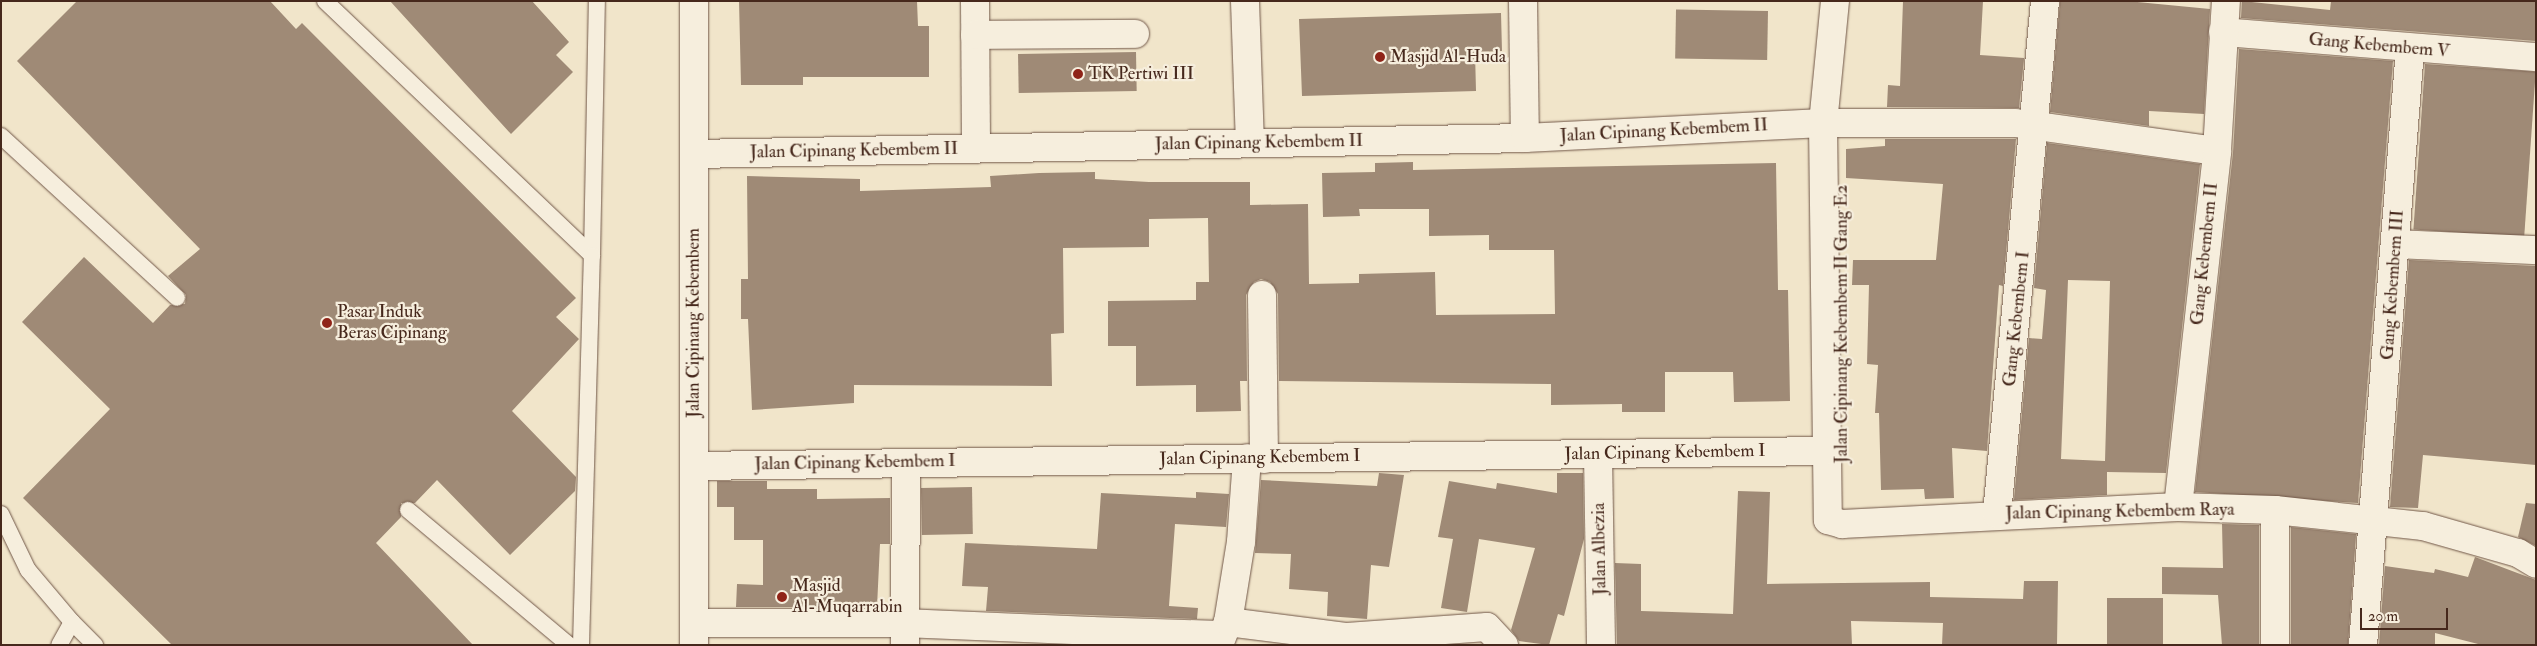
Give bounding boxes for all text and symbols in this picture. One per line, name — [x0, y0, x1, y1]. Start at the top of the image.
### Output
street label: Gang Kebembem V — [2308, 29, 2450, 63]
place label: Masjid Al-Huda — [1390, 46, 1506, 68]
marker: Masjid Al-Huda — [1374, 51, 1386, 63]
place label: TK Pertiwi III — [1088, 63, 1194, 85]
marker: TK Pertiwi III — [1072, 68, 1084, 80]
street label: Jalan Cipinang Kebembem II — [1559, 115, 1769, 147]
street label: Jalan Cipinang Kebembem II — [1155, 130, 1363, 156]
street label: Jalan Cipinang Kebembem II — [750, 138, 958, 164]
street label: Gang Kebembem II — [2187, 182, 2223, 326]
street label: Jalan Cipinang Kebembem II Gang E2 — [1831, 185, 1853, 463]
street label: Gang Kebembem III — [2377, 209, 2409, 361]
street label: Jalan Cipinang Kebembem — [683, 228, 705, 418]
street label: Gang Kebembem I — [1999, 250, 2035, 388]
place label: Pasar Induk Beras Cipinang — [337, 302, 447, 344]
marker: Pasar Induk Beras Cipinang — [321, 317, 333, 329]
street label: Jalan Cipinang Kebembem I — [1564, 440, 1766, 466]
street label: Jalan Cipinang Kebembem I — [1159, 445, 1361, 471]
street label: Jalan Cipinang Kebembem I — [754, 450, 956, 476]
street label: Jalan Cipinang Kebembem Raya — [2005, 499, 2235, 525]
street label: Jalan Albezia — [1588, 503, 1612, 595]
place label: Masjid Al-Muqarrabin — [792, 576, 902, 618]
marker: Masjid Al-Muqarrabin — [776, 591, 788, 603]
scale bar — [2362, 598, 2450, 630]
text: 20 m — [2368, 607, 2398, 626]

